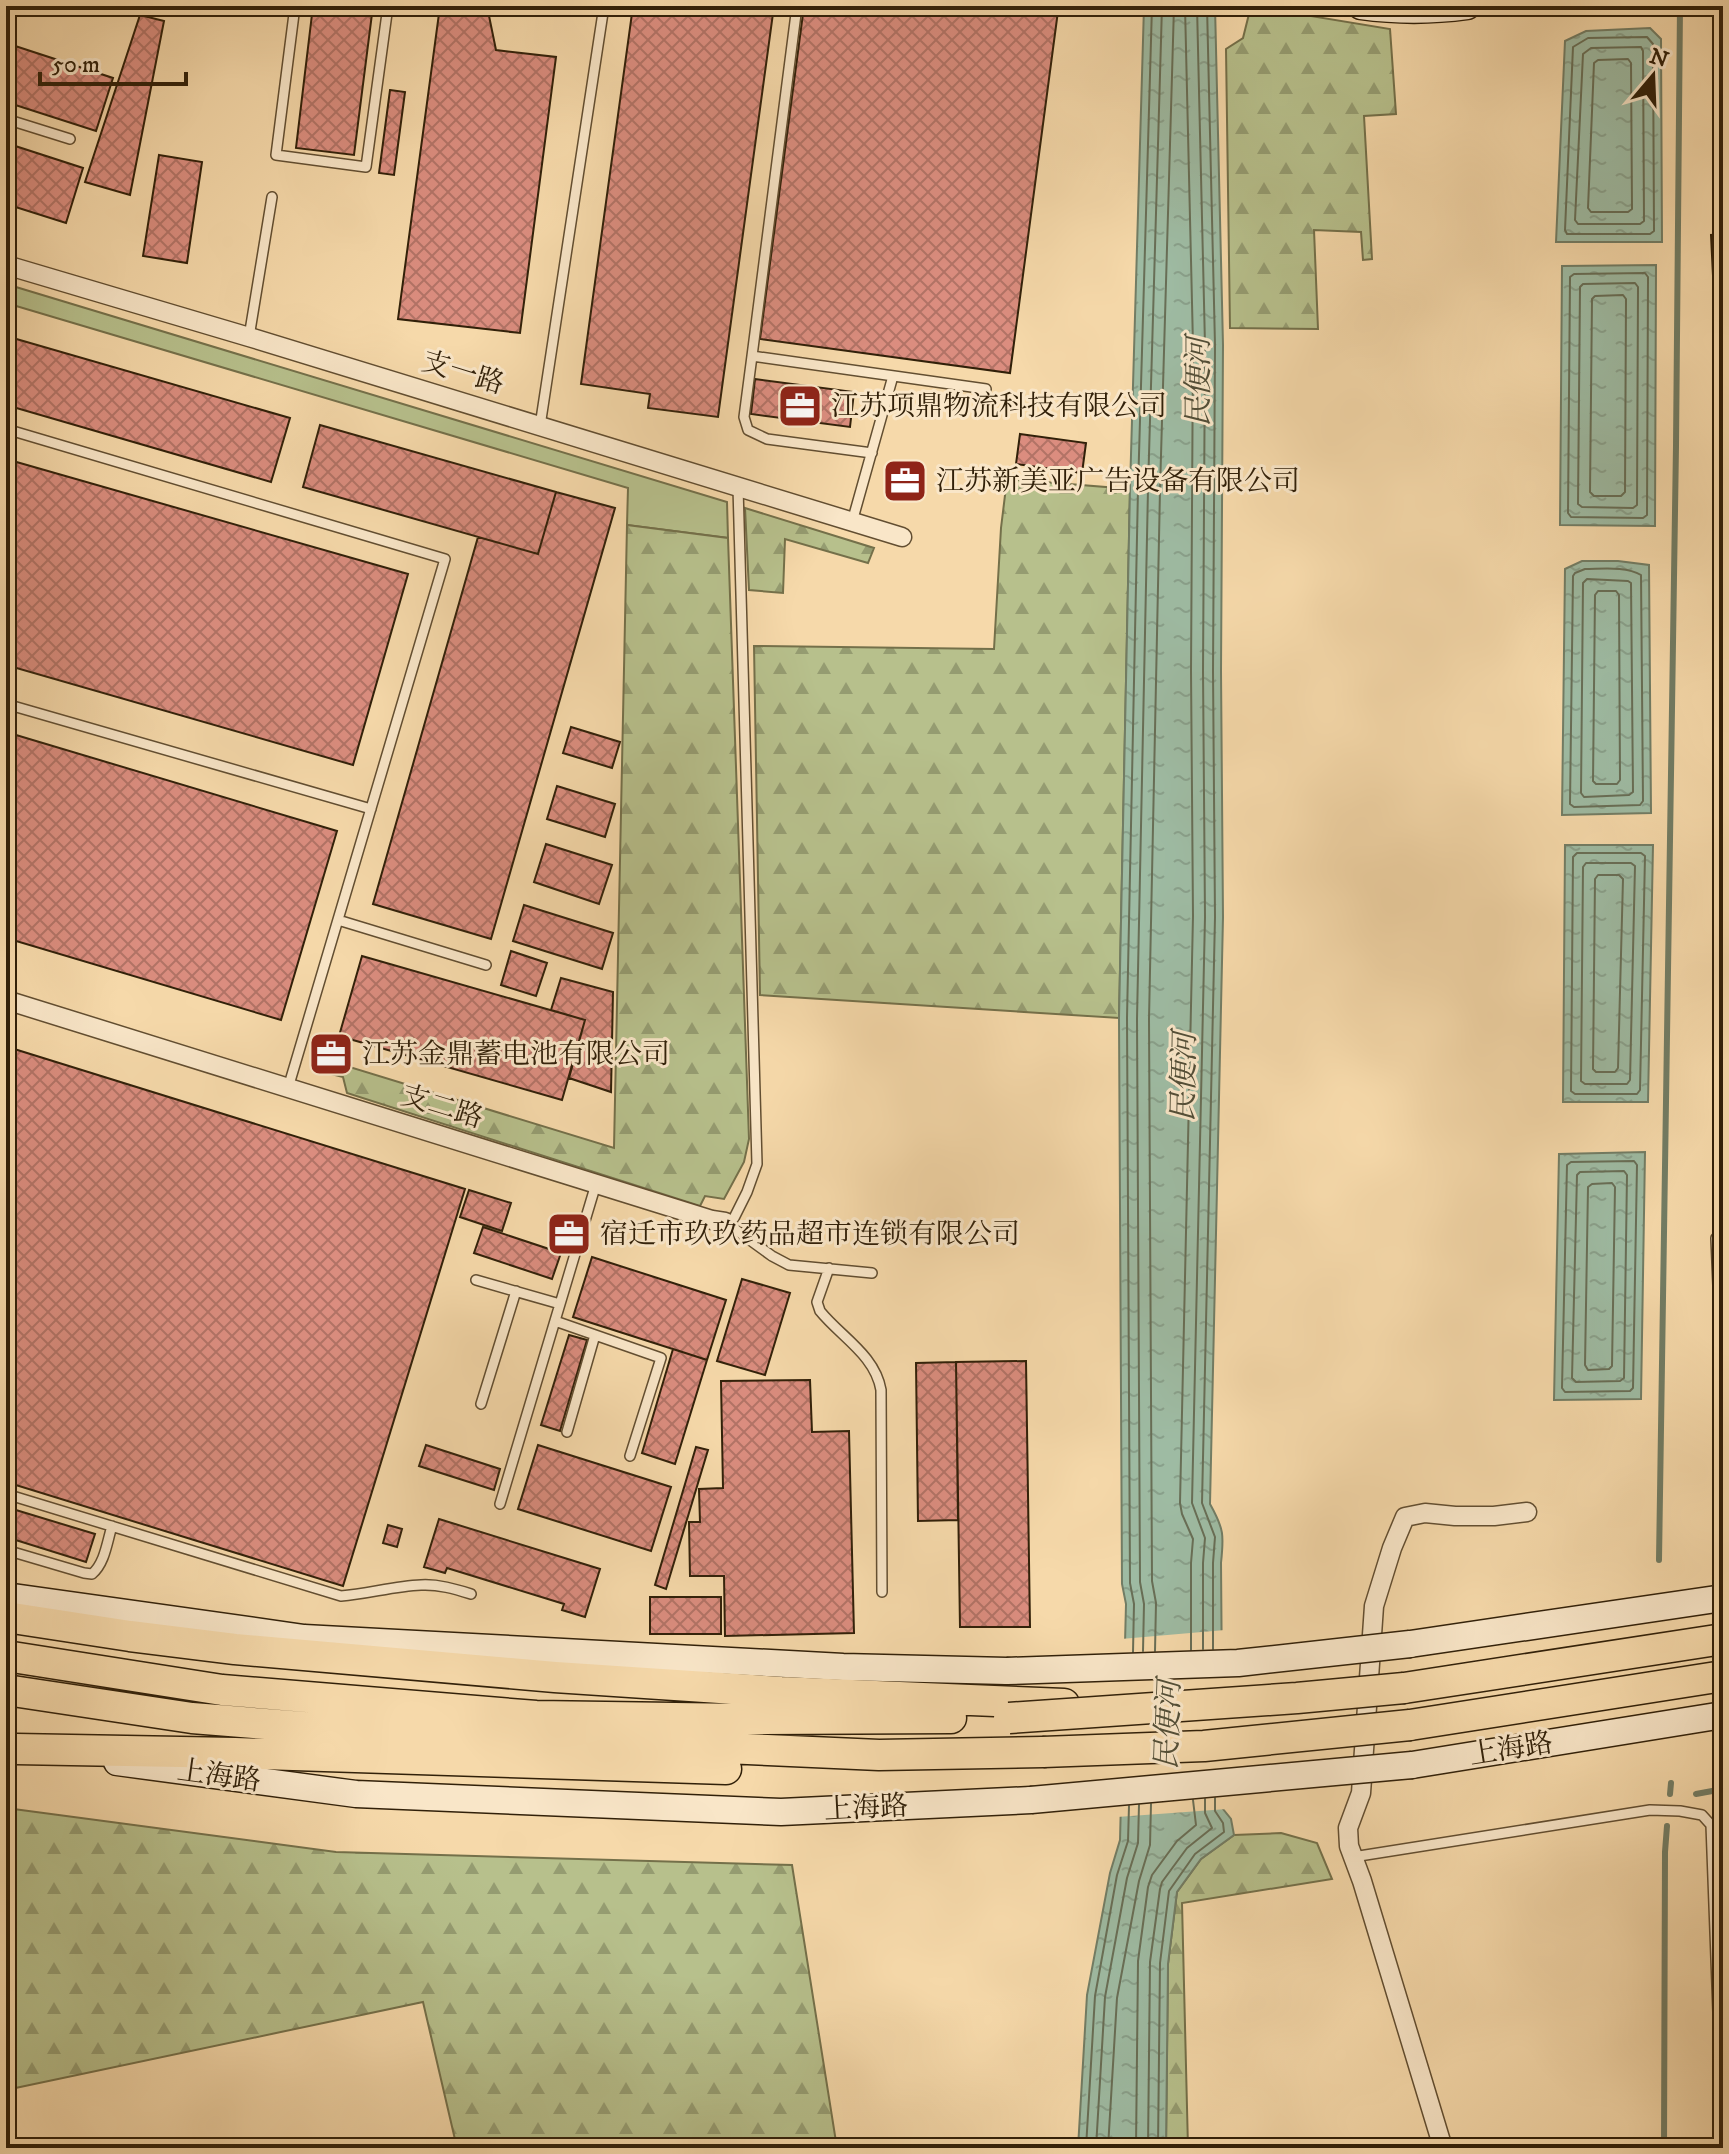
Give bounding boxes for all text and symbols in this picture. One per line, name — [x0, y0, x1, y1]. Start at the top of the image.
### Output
scale bar — [40, 36, 186, 86]
north arrow — [1613, 36, 1693, 116]
text: N — [1646, 43, 1672, 74]
text: 50 m — [52, 50, 100, 80]
water label: 民便河 — [1181, 332, 1218, 427]
street label: 支一路 — [418, 344, 508, 402]
office icon: 江苏项鼎物流科技有限公司 — [776, 382, 824, 430]
place label: 江苏项鼎物流科技有限公司 — [831, 389, 1167, 424]
office icon: 江苏新美亚广告设备有限公司 — [881, 457, 929, 505]
place label: 江苏新美亚广告设备有限公司 — [936, 464, 1300, 499]
water label: 民便河 — [1166, 1027, 1204, 1122]
office icon: 江苏金鼎蓄电池有限公司 — [307, 1030, 355, 1078]
place label: 江苏金鼎蓄电池有限公司 — [362, 1037, 670, 1072]
street label: 支二路 — [397, 1078, 487, 1136]
office icon: 宿迁市玖玖药品超市连锁有限公司 — [545, 1210, 593, 1258]
place label: 宿迁市玖玖药品超市连锁有限公司 — [600, 1217, 1020, 1252]
water label: 民便河 — [1149, 1674, 1189, 1771]
street label: 上海路 — [1467, 1725, 1555, 1773]
street label: 上海路 — [175, 1753, 263, 1799]
street label: 上海路 — [823, 1788, 909, 1828]

